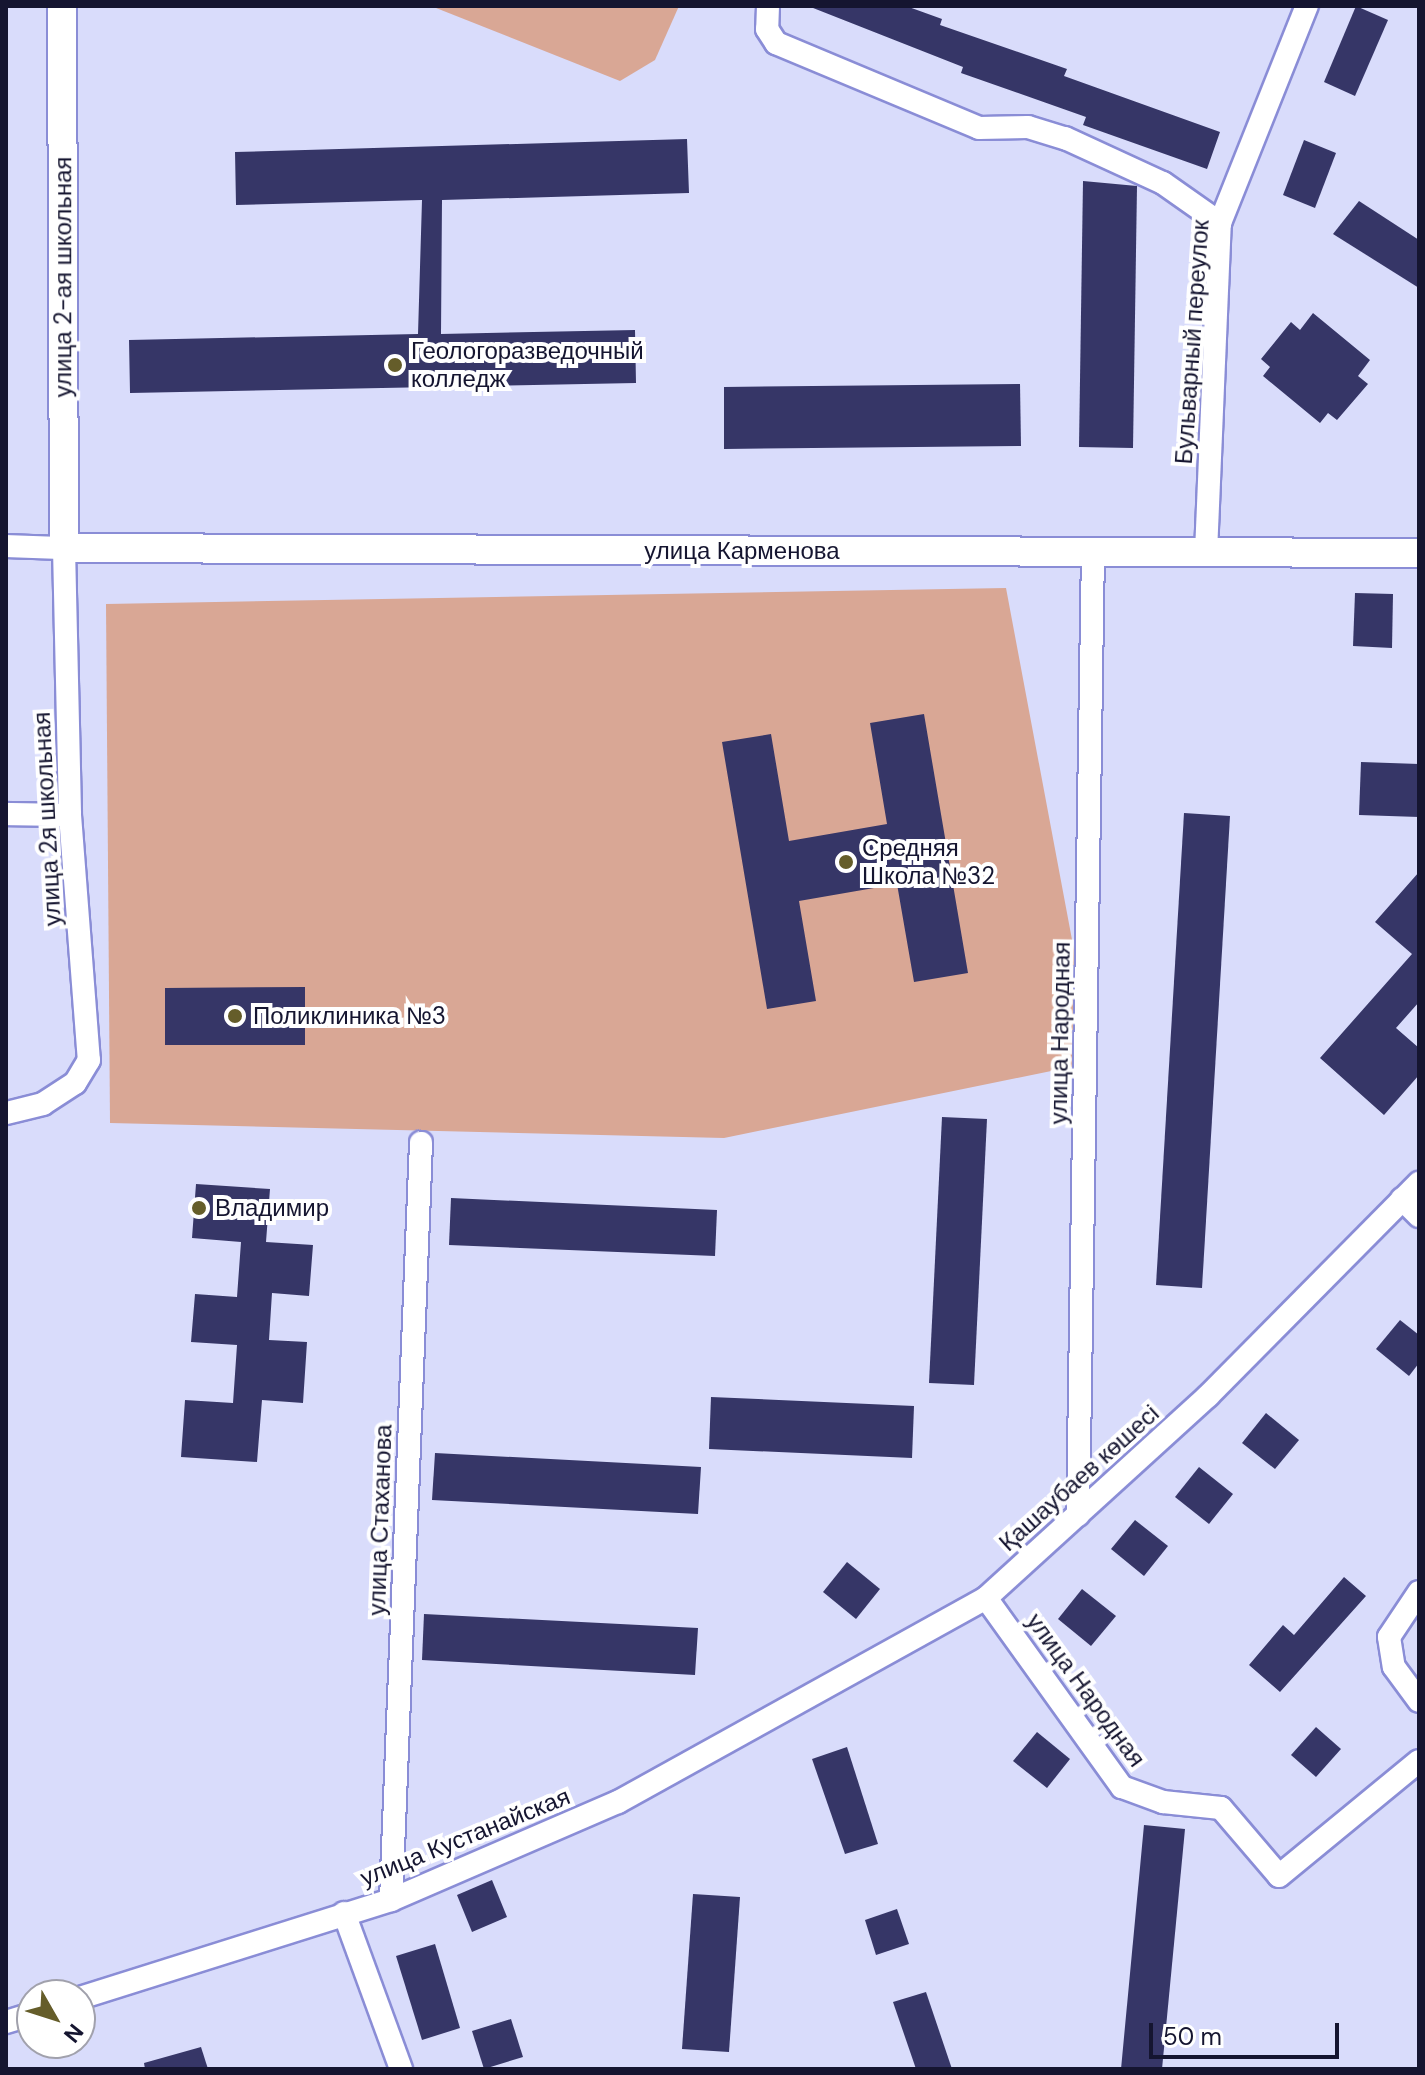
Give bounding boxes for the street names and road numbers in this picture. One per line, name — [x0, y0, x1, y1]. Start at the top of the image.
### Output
street label: улица 2-ая школьная — [49, 157, 77, 397]
street label: Бульварный переулок — [1169, 219, 1215, 465]
street label: улица Карменова — [644, 537, 840, 565]
street label: улица 2я школьная — [27, 711, 67, 927]
street label: улица Народная — [1044, 941, 1076, 1125]
street label: Қашаубаев көшесі — [993, 1399, 1165, 1557]
street label: улица Стаханова — [362, 1424, 398, 1616]
street label: улица Народная — [1021, 1608, 1151, 1772]
street label: улица Кустанайская — [356, 1782, 574, 1892]

